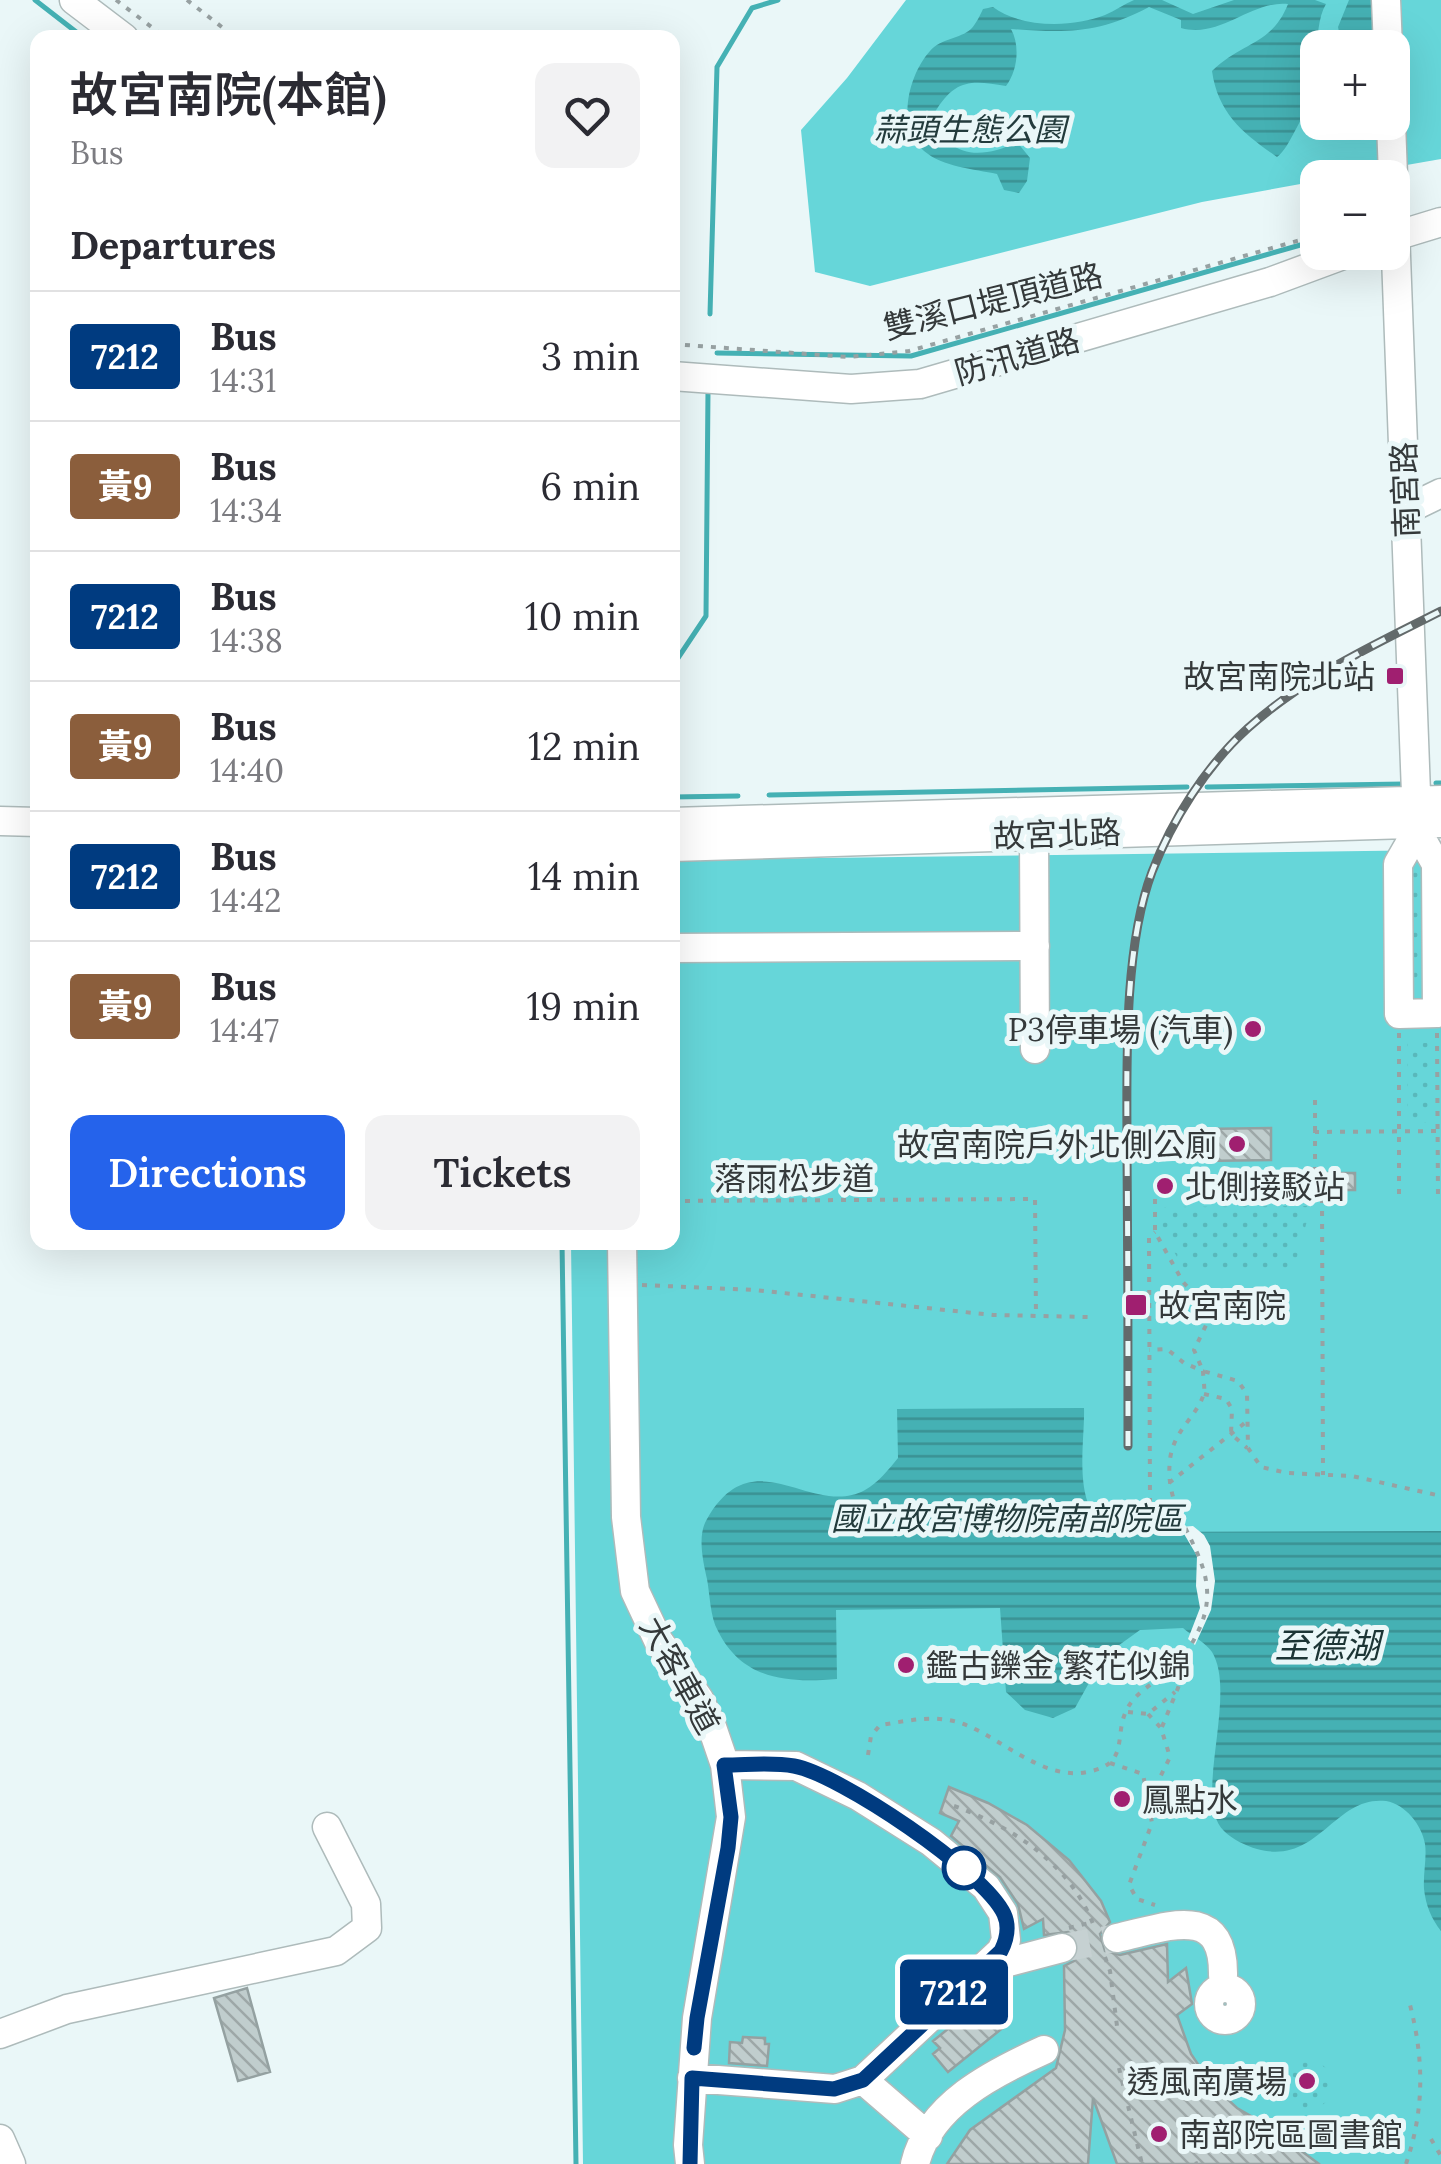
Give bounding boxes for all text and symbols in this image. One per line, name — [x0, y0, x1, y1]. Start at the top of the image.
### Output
map controls — [1300, 30, 1410, 270]
button: + — [1300, 30, 1410, 140]
button: heart — [535, 63, 640, 168]
text: 故宮南院(本館) — [70, 64, 387, 125]
park label: 蒜頭生態公園 — [874, 109, 1070, 150]
text: Bus — [70, 132, 124, 173]
button: − — [1300, 160, 1410, 270]
text: Departures — [70, 221, 276, 269]
street label: 雙溪口堤頂道路 — [879, 254, 1107, 348]
text: Bus — [210, 312, 277, 360]
street label: 防汛道路 — [950, 319, 1084, 393]
text: 3 min — [541, 332, 640, 380]
text: 7212 — [91, 334, 159, 379]
text: 14:31 — [210, 360, 276, 401]
street label: 南宮路 — [1383, 441, 1427, 539]
text: Bus — [210, 442, 277, 490]
text: 6 min — [540, 462, 640, 510]
text: 黃9 — [97, 464, 153, 509]
text: 14:34 — [210, 490, 282, 531]
text: Bus — [210, 572, 277, 620]
text: 10 min — [525, 592, 640, 640]
text: 7212 — [91, 594, 159, 639]
text: 14:38 — [210, 620, 283, 661]
place label: 故宮南院北站 — [1183, 656, 1375, 697]
marker: 故宮南院北站 — [1384, 665, 1406, 687]
text: Bus — [210, 702, 277, 750]
text: 12 min — [528, 722, 640, 770]
text: 黃9 — [97, 724, 153, 769]
text: 14:40 — [210, 750, 284, 791]
street label: 故宮北路 — [992, 811, 1122, 857]
text: Bus — [210, 832, 277, 880]
text: 14 min — [528, 852, 640, 900]
text: 7212 — [91, 854, 159, 899]
text: 14:42 — [210, 880, 282, 921]
text: Bus — [210, 962, 277, 1010]
text: 19 min — [526, 982, 640, 1030]
text: 黃9 — [97, 984, 153, 1029]
place label: P3停車場 (汽車) — [1008, 1009, 1233, 1050]
text: 14:47 — [210, 1010, 279, 1051]
marker: P3停車場 (汽車) — [1242, 1018, 1264, 1040]
button: Directions — [70, 1115, 345, 1230]
button: Tickets — [365, 1115, 640, 1230]
place label: 故宮南院戶外北側公廁 — [897, 1124, 1217, 1165]
marker: 故宮南院戶外北側公廁 — [1226, 1133, 1248, 1155]
street label: 落雨松步道 — [714, 1158, 874, 1199]
place label: 北側接駁站 — [1185, 1166, 1345, 1207]
marker: 北側接駁站 — [1154, 1175, 1176, 1197]
place label: 故宮南院 — [1158, 1285, 1286, 1326]
marker: 故宮南院 — [1123, 1292, 1149, 1318]
park label: 國立故宮博物院南部院區 — [831, 1498, 1187, 1539]
street label: 大客車道 — [631, 1609, 729, 1741]
water label: 至德湖 — [1274, 1623, 1384, 1668]
place label: 鑑古鑠金 繁花似錦 — [926, 1645, 1190, 1686]
marker: 鑑古鑠金 繁花似錦 — [895, 1654, 917, 1676]
place label: 鳳點水 — [1142, 1779, 1238, 1820]
marker: 鳳點水 — [1111, 1788, 1133, 1810]
unlabelled marker — [943, 1847, 985, 1889]
line badge: 7212 — [884, 1960, 1024, 2024]
text: 7212 — [920, 1970, 988, 2015]
place label: 透風南廣場 — [1127, 2061, 1287, 2102]
marker: 透風南廣場 — [1296, 2070, 1318, 2092]
place label: 南部院區圖書館 — [1179, 2114, 1403, 2155]
marker: 南部院區圖書館 — [1148, 2123, 1170, 2145]

